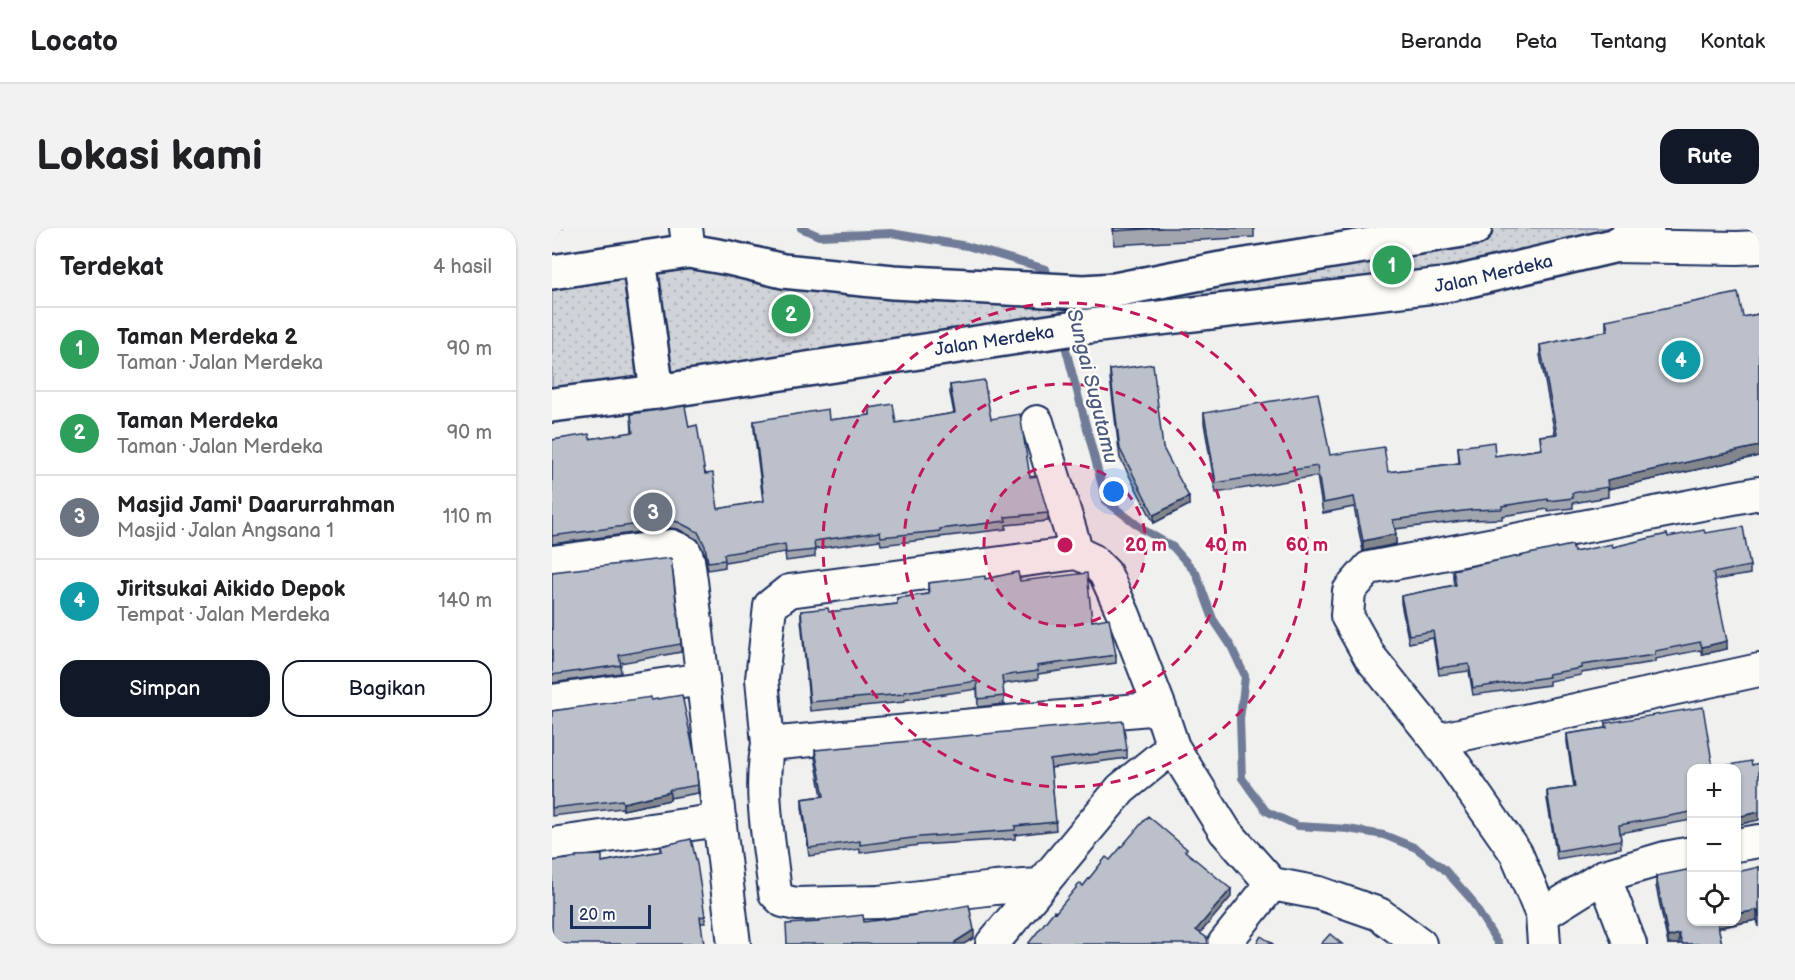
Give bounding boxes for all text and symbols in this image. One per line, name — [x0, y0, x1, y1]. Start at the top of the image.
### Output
text: Locato — [30, 25, 118, 58]
text: Beranda — [1400, 29, 1482, 54]
text: Peta — [1515, 29, 1558, 54]
text: Tentang — [1591, 29, 1667, 54]
text: Kontak — [1700, 29, 1765, 54]
button: Rute — [1660, 129, 1759, 184]
text: Lokasi kami — [36, 131, 262, 182]
pin: 1 — [1372, 243, 1412, 288]
street label: Jalan Merdeka — [1433, 251, 1555, 297]
text: Terdekat — [60, 252, 163, 283]
text: 4 hasil — [433, 255, 492, 279]
pin: 2 — [772, 292, 810, 337]
water label: Sungai Sugutamu — [1061, 306, 1123, 466]
street label: Jalan Merdeka — [933, 321, 1055, 360]
text: Taman Merdeka 2 — [117, 324, 298, 351]
text: 1 — [75, 337, 84, 361]
text: 90 m — [447, 337, 492, 361]
pin: 4 — [1662, 338, 1700, 382]
text: Taman · Jalan Merdeka — [117, 351, 323, 375]
text: Taman Merdeka — [117, 408, 278, 435]
text: 2 — [74, 421, 85, 445]
text: 90 m — [447, 421, 492, 445]
text: Taman · Jalan Merdeka — [117, 435, 323, 459]
your location — [1099, 477, 1128, 506]
pin: 3 — [634, 490, 672, 534]
text: Masjid Jami' Daarurrahman — [117, 492, 395, 519]
text: 3 — [74, 505, 85, 529]
text: 110 m — [443, 505, 492, 529]
text: Masjid · Jalan Angsana 1 — [117, 519, 334, 543]
centre of rings — [1055, 535, 1075, 555]
text: 20 m — [1125, 535, 1167, 556]
text: 40 m — [1205, 535, 1247, 556]
text: 60 m — [1286, 535, 1328, 556]
text: Jiritsukai Aikido Depok — [117, 576, 345, 603]
text: 4 — [74, 589, 85, 613]
text: 140 m — [438, 589, 492, 613]
text: Tempat · Jalan Merdeka — [117, 603, 330, 627]
button: Simpan — [60, 660, 270, 717]
button: Bagikan — [282, 660, 492, 717]
map controls — [1687, 764, 1741, 926]
button: + — [1687, 764, 1741, 818]
button: − — [1687, 818, 1741, 872]
button: locate — [1687, 872, 1741, 926]
scale bar — [570, 902, 651, 930]
text: 20 m — [579, 906, 615, 925]

